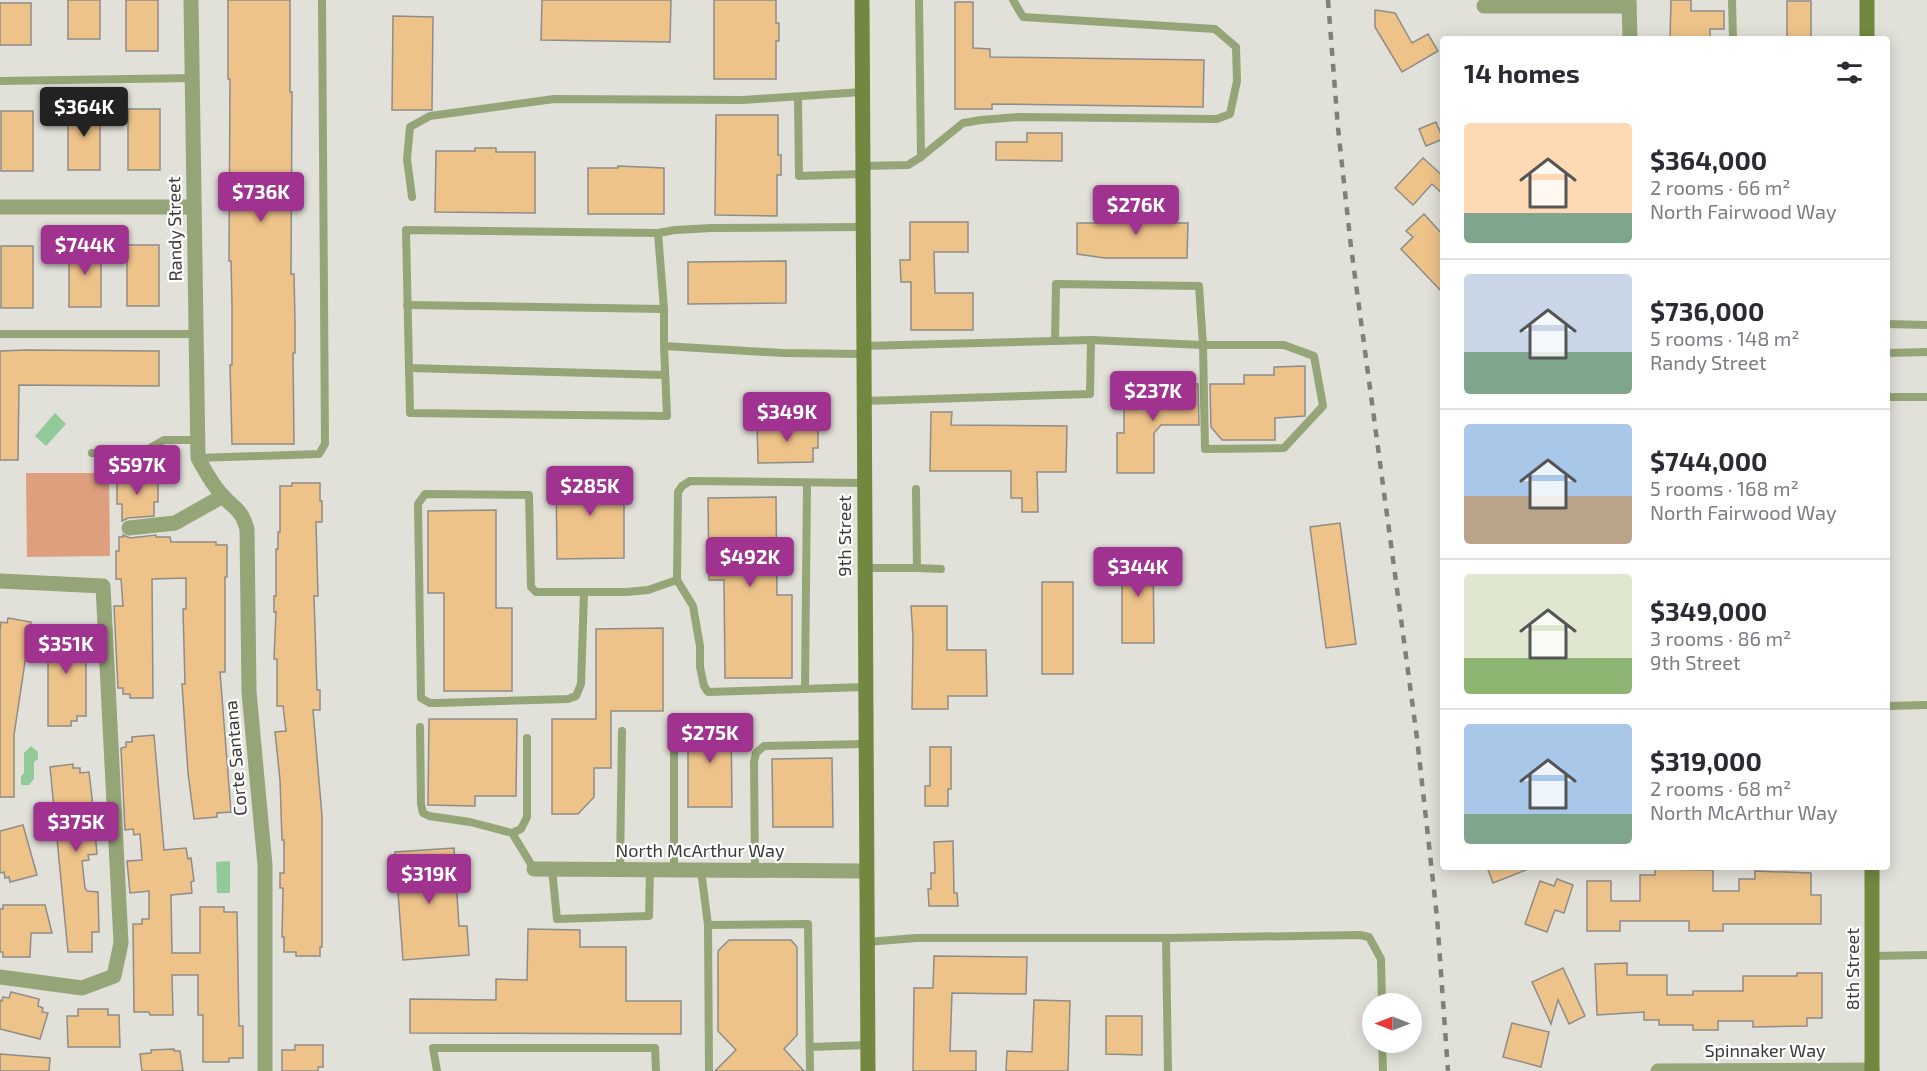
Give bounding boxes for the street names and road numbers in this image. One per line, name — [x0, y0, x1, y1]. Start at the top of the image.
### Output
street label: Randy Street — [162, 176, 186, 282]
street label: 9th Street — [833, 495, 855, 577]
street label: Corte Santana — [219, 699, 251, 817]
street label: North McArthur Way — [616, 839, 785, 861]
street label: 8th Street — [1841, 928, 1863, 1010]
street label: Spinnaker Way — [1704, 1039, 1826, 1061]

